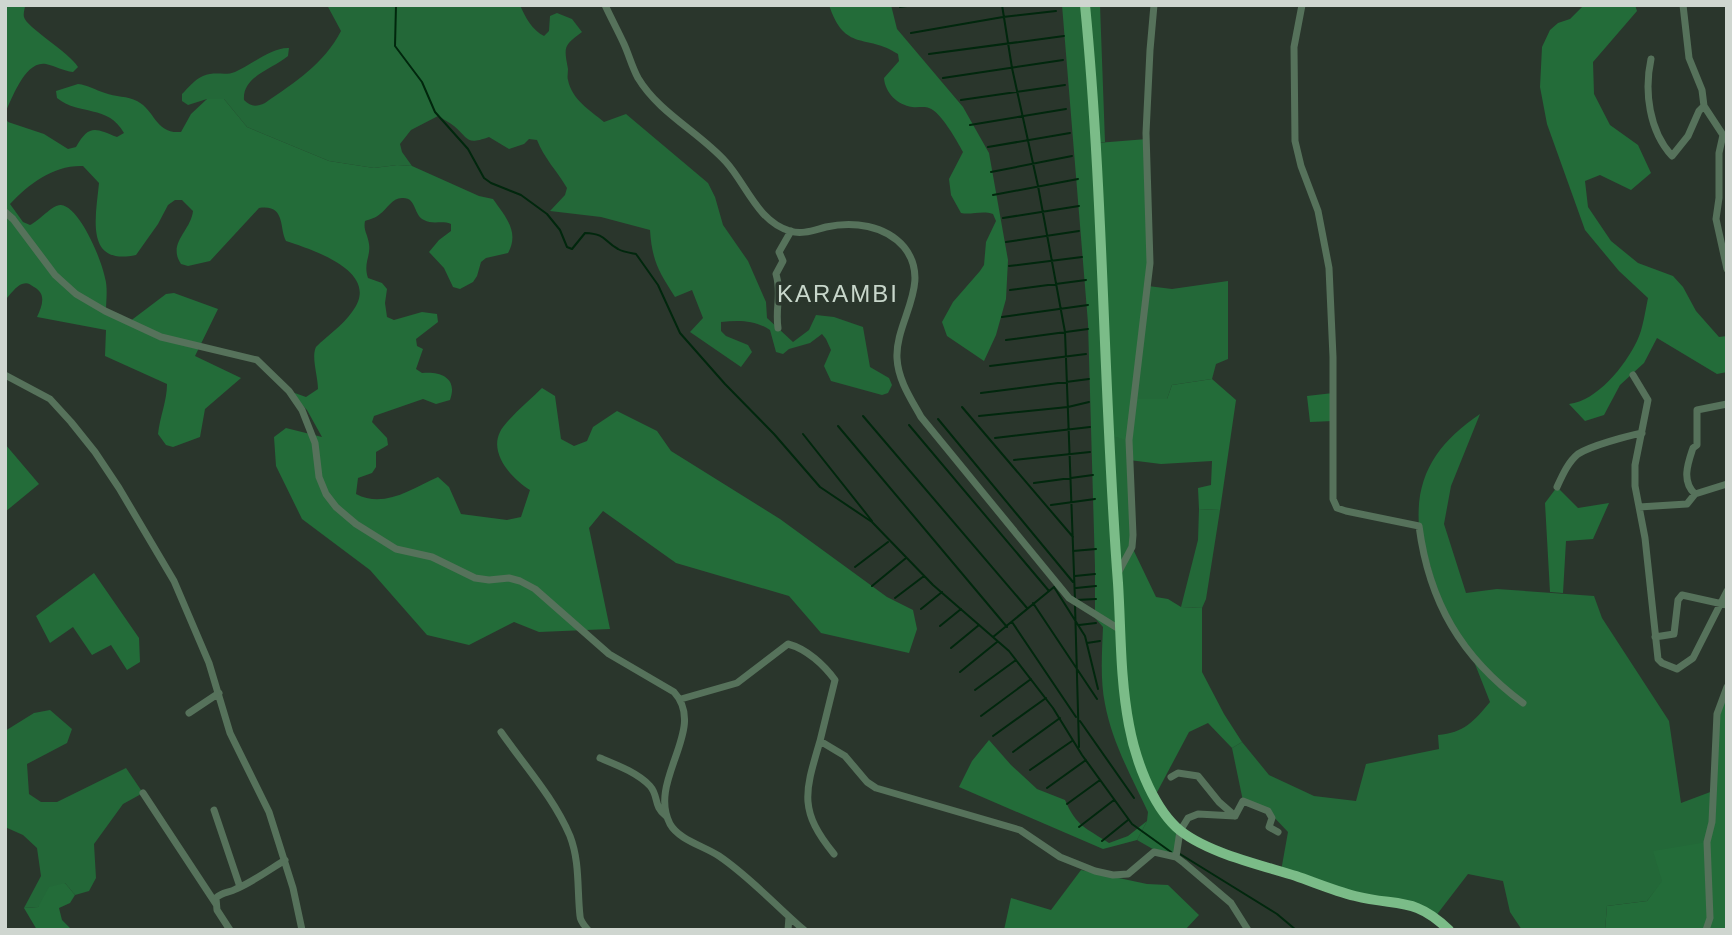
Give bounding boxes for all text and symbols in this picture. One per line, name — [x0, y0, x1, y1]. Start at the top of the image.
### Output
district label: KARAMBI — [777, 280, 899, 307]

